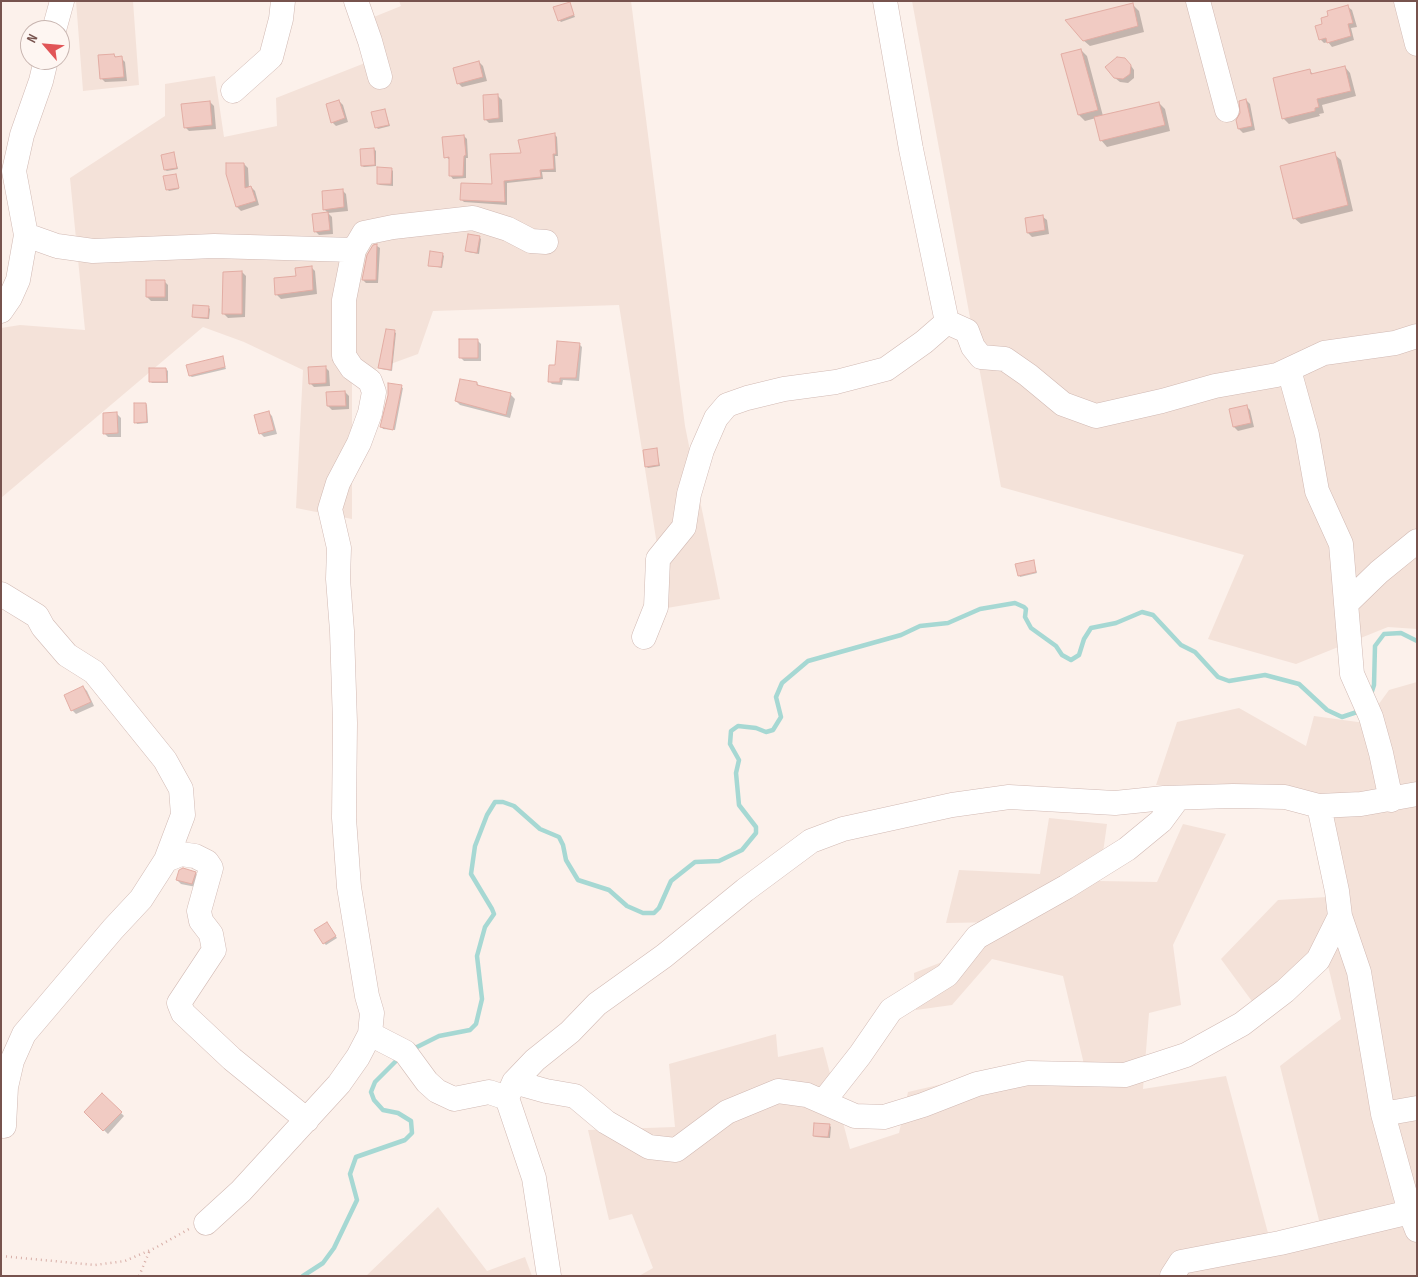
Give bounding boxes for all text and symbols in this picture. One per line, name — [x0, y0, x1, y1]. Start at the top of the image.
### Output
north arrow — [20, 20, 70, 70]
text: N — [23, 31, 41, 46]

